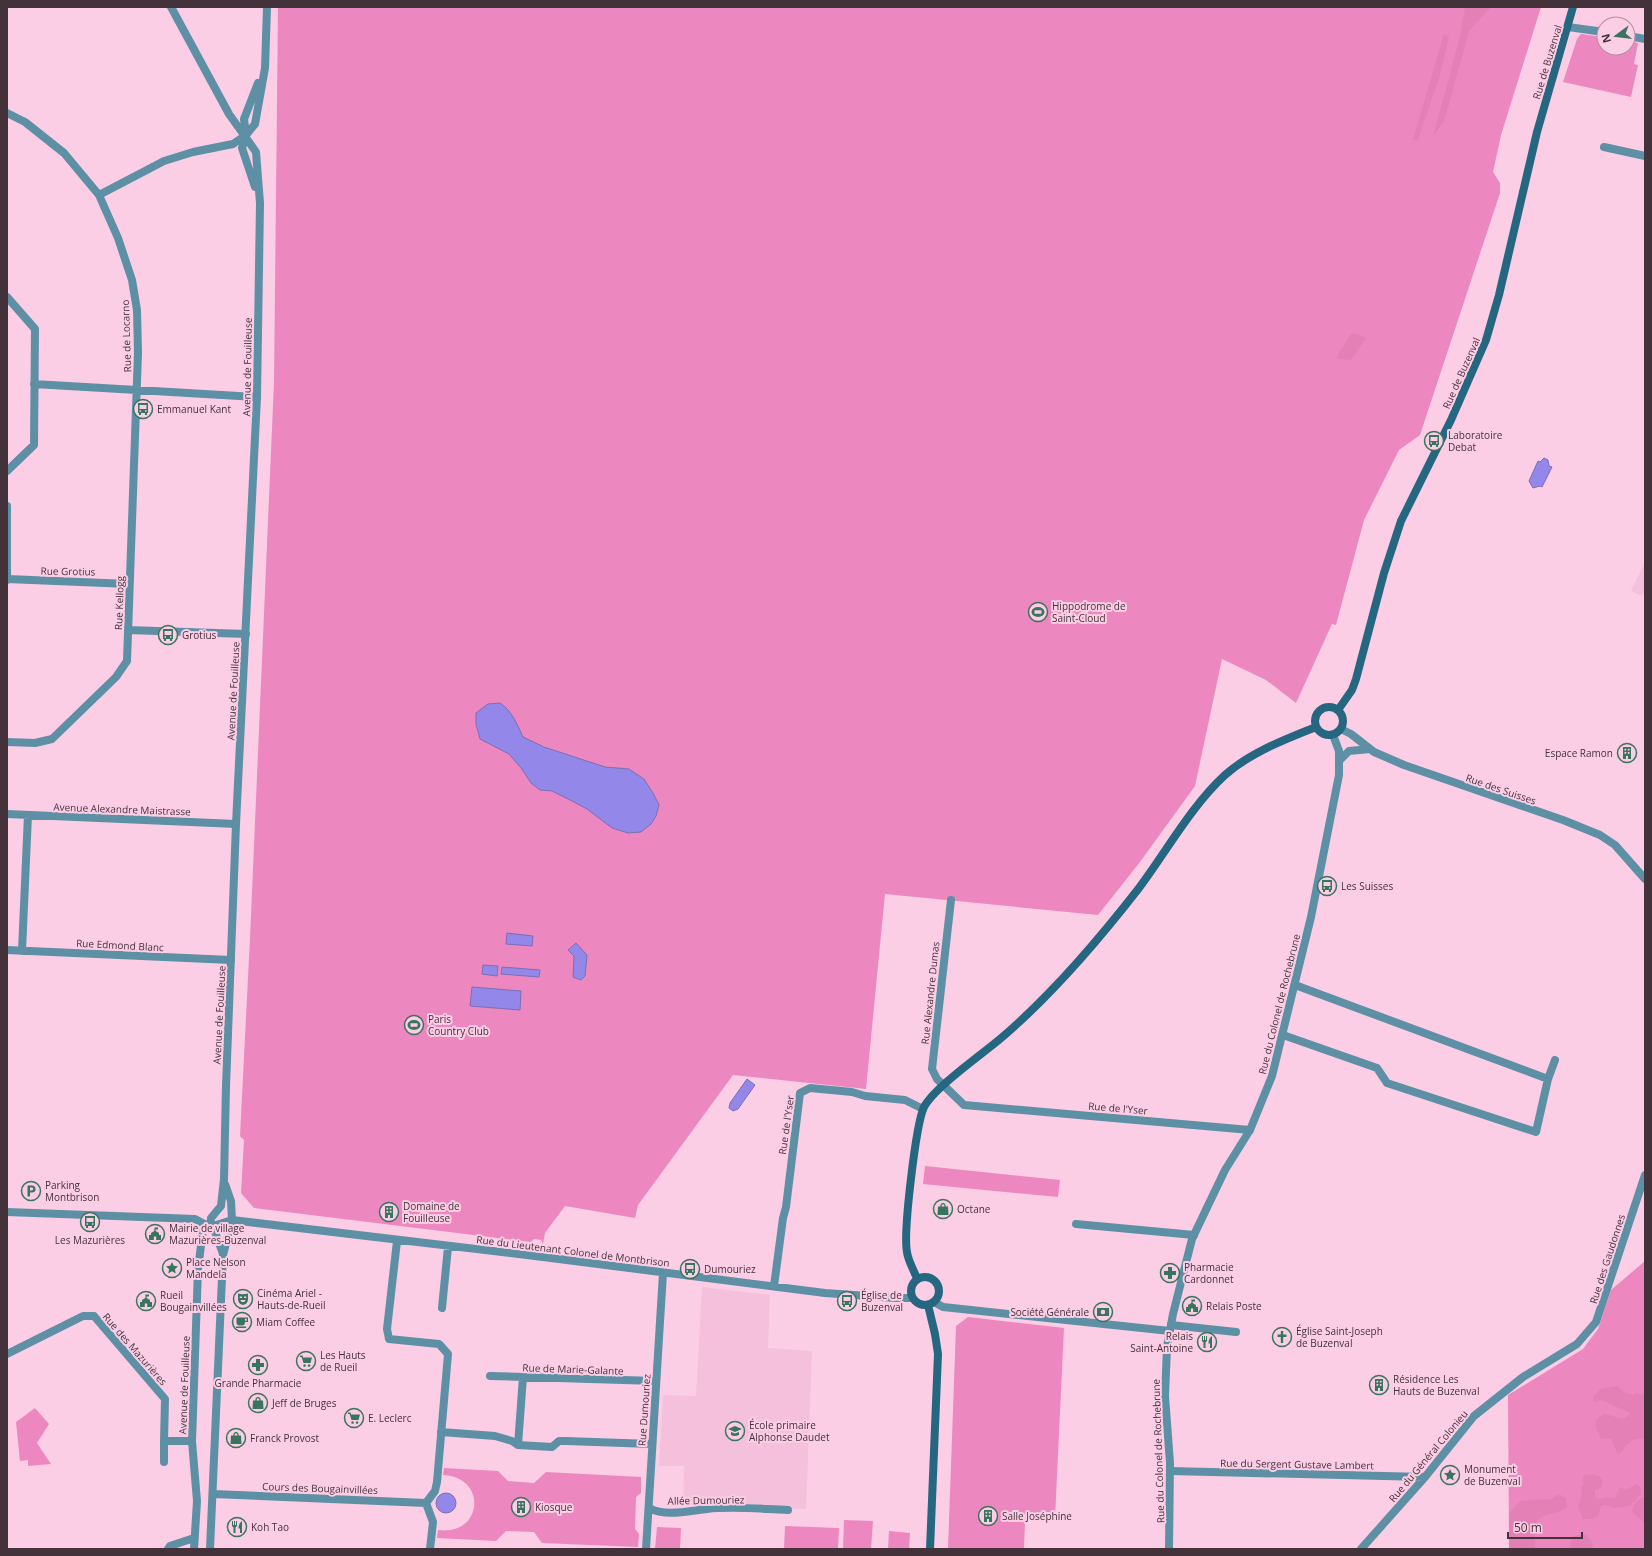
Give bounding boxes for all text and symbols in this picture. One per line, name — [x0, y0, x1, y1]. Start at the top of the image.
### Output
north arrow — [1596, 16, 1636, 56]
street label: Rue de Buzenval — [1529, 23, 1565, 101]
text: N — [1597, 32, 1614, 45]
street label: Rue de Locarno — [118, 299, 134, 373]
street label: Avenue de Fouilleuse — [239, 317, 255, 416]
street label: Rue de Buzenval — [1439, 335, 1483, 411]
bus stop icon: Emmanuel Kant — [132, 398, 154, 420]
place label: Emmanuel Kant — [157, 402, 231, 416]
place label: Laboratoire Debat — [1448, 428, 1503, 454]
bus stop icon: Laboratoire Debat — [1423, 430, 1445, 452]
street label: Rue Grotius — [40, 564, 96, 578]
street label: Rue Kellogg — [111, 575, 127, 630]
place label: Hippodrome de Saint-Cloud — [1052, 599, 1126, 625]
sports icon: Hippodrome de Saint-Cloud — [1027, 601, 1049, 623]
bus stop icon: Grotius — [157, 624, 179, 646]
place label: Grotius — [182, 628, 217, 642]
street label: Avenue de Fouilleuse — [223, 641, 243, 741]
building icon: Espace Ramon — [1616, 742, 1638, 764]
place label: Espace Ramon — [1545, 746, 1613, 760]
street label: Rue des Suisses — [1464, 770, 1538, 808]
street label: Avenue Alexandre Maistrasse — [53, 800, 191, 818]
bus stop icon: Les Suisses — [1316, 875, 1338, 897]
place label: Les Suisses — [1341, 879, 1393, 893]
street label: Rue du Colonel de Rochebrune — [1255, 932, 1303, 1076]
street label: Rue Edmond Blanc — [76, 936, 164, 954]
street label: Rue Alexandre Dumas — [918, 941, 942, 1045]
street label: Avenue de Fouilleuse — [209, 965, 229, 1065]
place label: Paris Country Club — [428, 1012, 489, 1038]
sports icon: Paris Country Club — [403, 1014, 425, 1036]
street label: Rue de l'Yser — [775, 1095, 797, 1155]
street label: Rue de l'Yser — [1088, 1098, 1148, 1118]
place label: Parking Montbrison — [45, 1178, 99, 1204]
parking icon: Parking Montbrison — [20, 1180, 42, 1202]
shop icon: Octane — [932, 1198, 954, 1220]
place label: Domaine de Fouilleuse — [403, 1199, 460, 1225]
building icon: Domaine de Fouilleuse — [378, 1201, 400, 1223]
place label: Octane — [957, 1202, 991, 1216]
bus stop icon: Les Mazurières — [79, 1211, 101, 1233]
street label: Rue des Gaudonnes — [1586, 1212, 1628, 1306]
place label: Mairie de village Mazurières-Buzenval — [169, 1221, 266, 1247]
public building icon: Mairie de village Mazurières-Buzenval — [144, 1223, 166, 1245]
street label: Rue du Lieutenant Colonel de Montbrison — [476, 1232, 670, 1270]
place label: Les Mazurières — [55, 1233, 125, 1247]
place label: Place Nelson Mandela — [186, 1255, 246, 1281]
place icon: Place Nelson Mandela — [161, 1257, 183, 1279]
bus stop icon: Dumouriez — [679, 1258, 701, 1280]
place label: Pharmacie Cardonnet — [1184, 1260, 1234, 1286]
place label: Dumouriez — [704, 1262, 756, 1276]
pharmacy icon: Pharmacie Cardonnet — [1159, 1262, 1181, 1284]
place label: Cinéma Ariel - Hauts-de-Rueil — [257, 1286, 326, 1312]
place label: Rueil Bougainvillées — [160, 1288, 227, 1314]
theatre icon: Cinéma Ariel - Hauts-de-Rueil — [232, 1288, 254, 1310]
place label: Église de Buzenval — [861, 1288, 903, 1314]
public building icon: Rueil Bougainvillées — [135, 1290, 157, 1312]
bus stop icon: Église de Buzenval — [836, 1290, 858, 1312]
public building icon: Relais Poste — [1181, 1295, 1203, 1317]
place label: Relais Poste — [1206, 1299, 1262, 1313]
bank icon: Société Générale — [1092, 1301, 1114, 1323]
place label: Société Générale — [1010, 1305, 1089, 1319]
street label: Rue des Mazurières — [100, 1310, 171, 1388]
cafe icon: Miam Coffee — [231, 1311, 253, 1333]
place label: Miam Coffee — [256, 1315, 316, 1329]
place label: Église Saint-Joseph de Buzenval — [1296, 1324, 1383, 1350]
church icon: Église Saint-Joseph de Buzenval — [1271, 1326, 1293, 1348]
place label: Relais Saint-Antoine — [1130, 1329, 1193, 1355]
restaurant icon: Relais Saint-Antoine — [1196, 1331, 1218, 1353]
street label: Avenue de Fouilleuse — [175, 1335, 193, 1435]
place label: Les Hauts de Rueil — [320, 1348, 366, 1374]
supermarket icon: Les Hauts de Rueil — [295, 1350, 317, 1372]
pharmacy icon: Grande Pharmacie — [247, 1354, 269, 1376]
street label: Rue de Marie-Galante — [522, 1360, 624, 1378]
place label: Résidence Les Hauts de Buzenval — [1393, 1372, 1479, 1398]
street label: Rue Dumouriez — [634, 1373, 654, 1447]
building icon: Résidence Les Hauts de Buzenval — [1368, 1374, 1390, 1396]
place label: Grande Pharmacie — [215, 1376, 302, 1390]
street label: Rue du Colonel de Rochebrune — [1148, 1378, 1168, 1523]
shop icon: Jeff de Bruges — [247, 1392, 269, 1414]
place label: Jeff de Bruges — [271, 1396, 337, 1410]
supermarket icon: E. Leclerc — [343, 1407, 365, 1429]
street label: Rue du Général Colonieu — [1385, 1407, 1471, 1505]
place label: E. Leclerc — [368, 1411, 412, 1425]
place label: École primaire Alphonse Daudet — [749, 1418, 830, 1444]
school or university icon: École primaire Alphonse Daudet — [724, 1420, 746, 1442]
shop icon: Franck Provost — [225, 1427, 247, 1449]
place label: Franck Provost — [250, 1431, 319, 1445]
street label: Rue du Sergent Gustave Lambert — [1220, 1456, 1374, 1472]
place label: Monument de Buzenval — [1464, 1462, 1520, 1488]
place icon: Monument de Buzenval — [1439, 1464, 1461, 1486]
street label: Cours des Bougainvillées — [262, 1479, 378, 1497]
street label: Allée Dumouriez — [667, 1492, 745, 1508]
building icon: Kiosque — [510, 1496, 532, 1518]
place label: Kiosque — [535, 1500, 573, 1514]
building icon: Salle Joséphine — [977, 1505, 999, 1527]
place label: Salle Joséphine — [1002, 1509, 1072, 1523]
scale bar — [1508, 1514, 1582, 1540]
restaurant icon: Koh Tao — [226, 1516, 248, 1538]
text: 50 m — [1514, 1519, 1542, 1536]
place label: Koh Tao — [251, 1520, 289, 1534]

